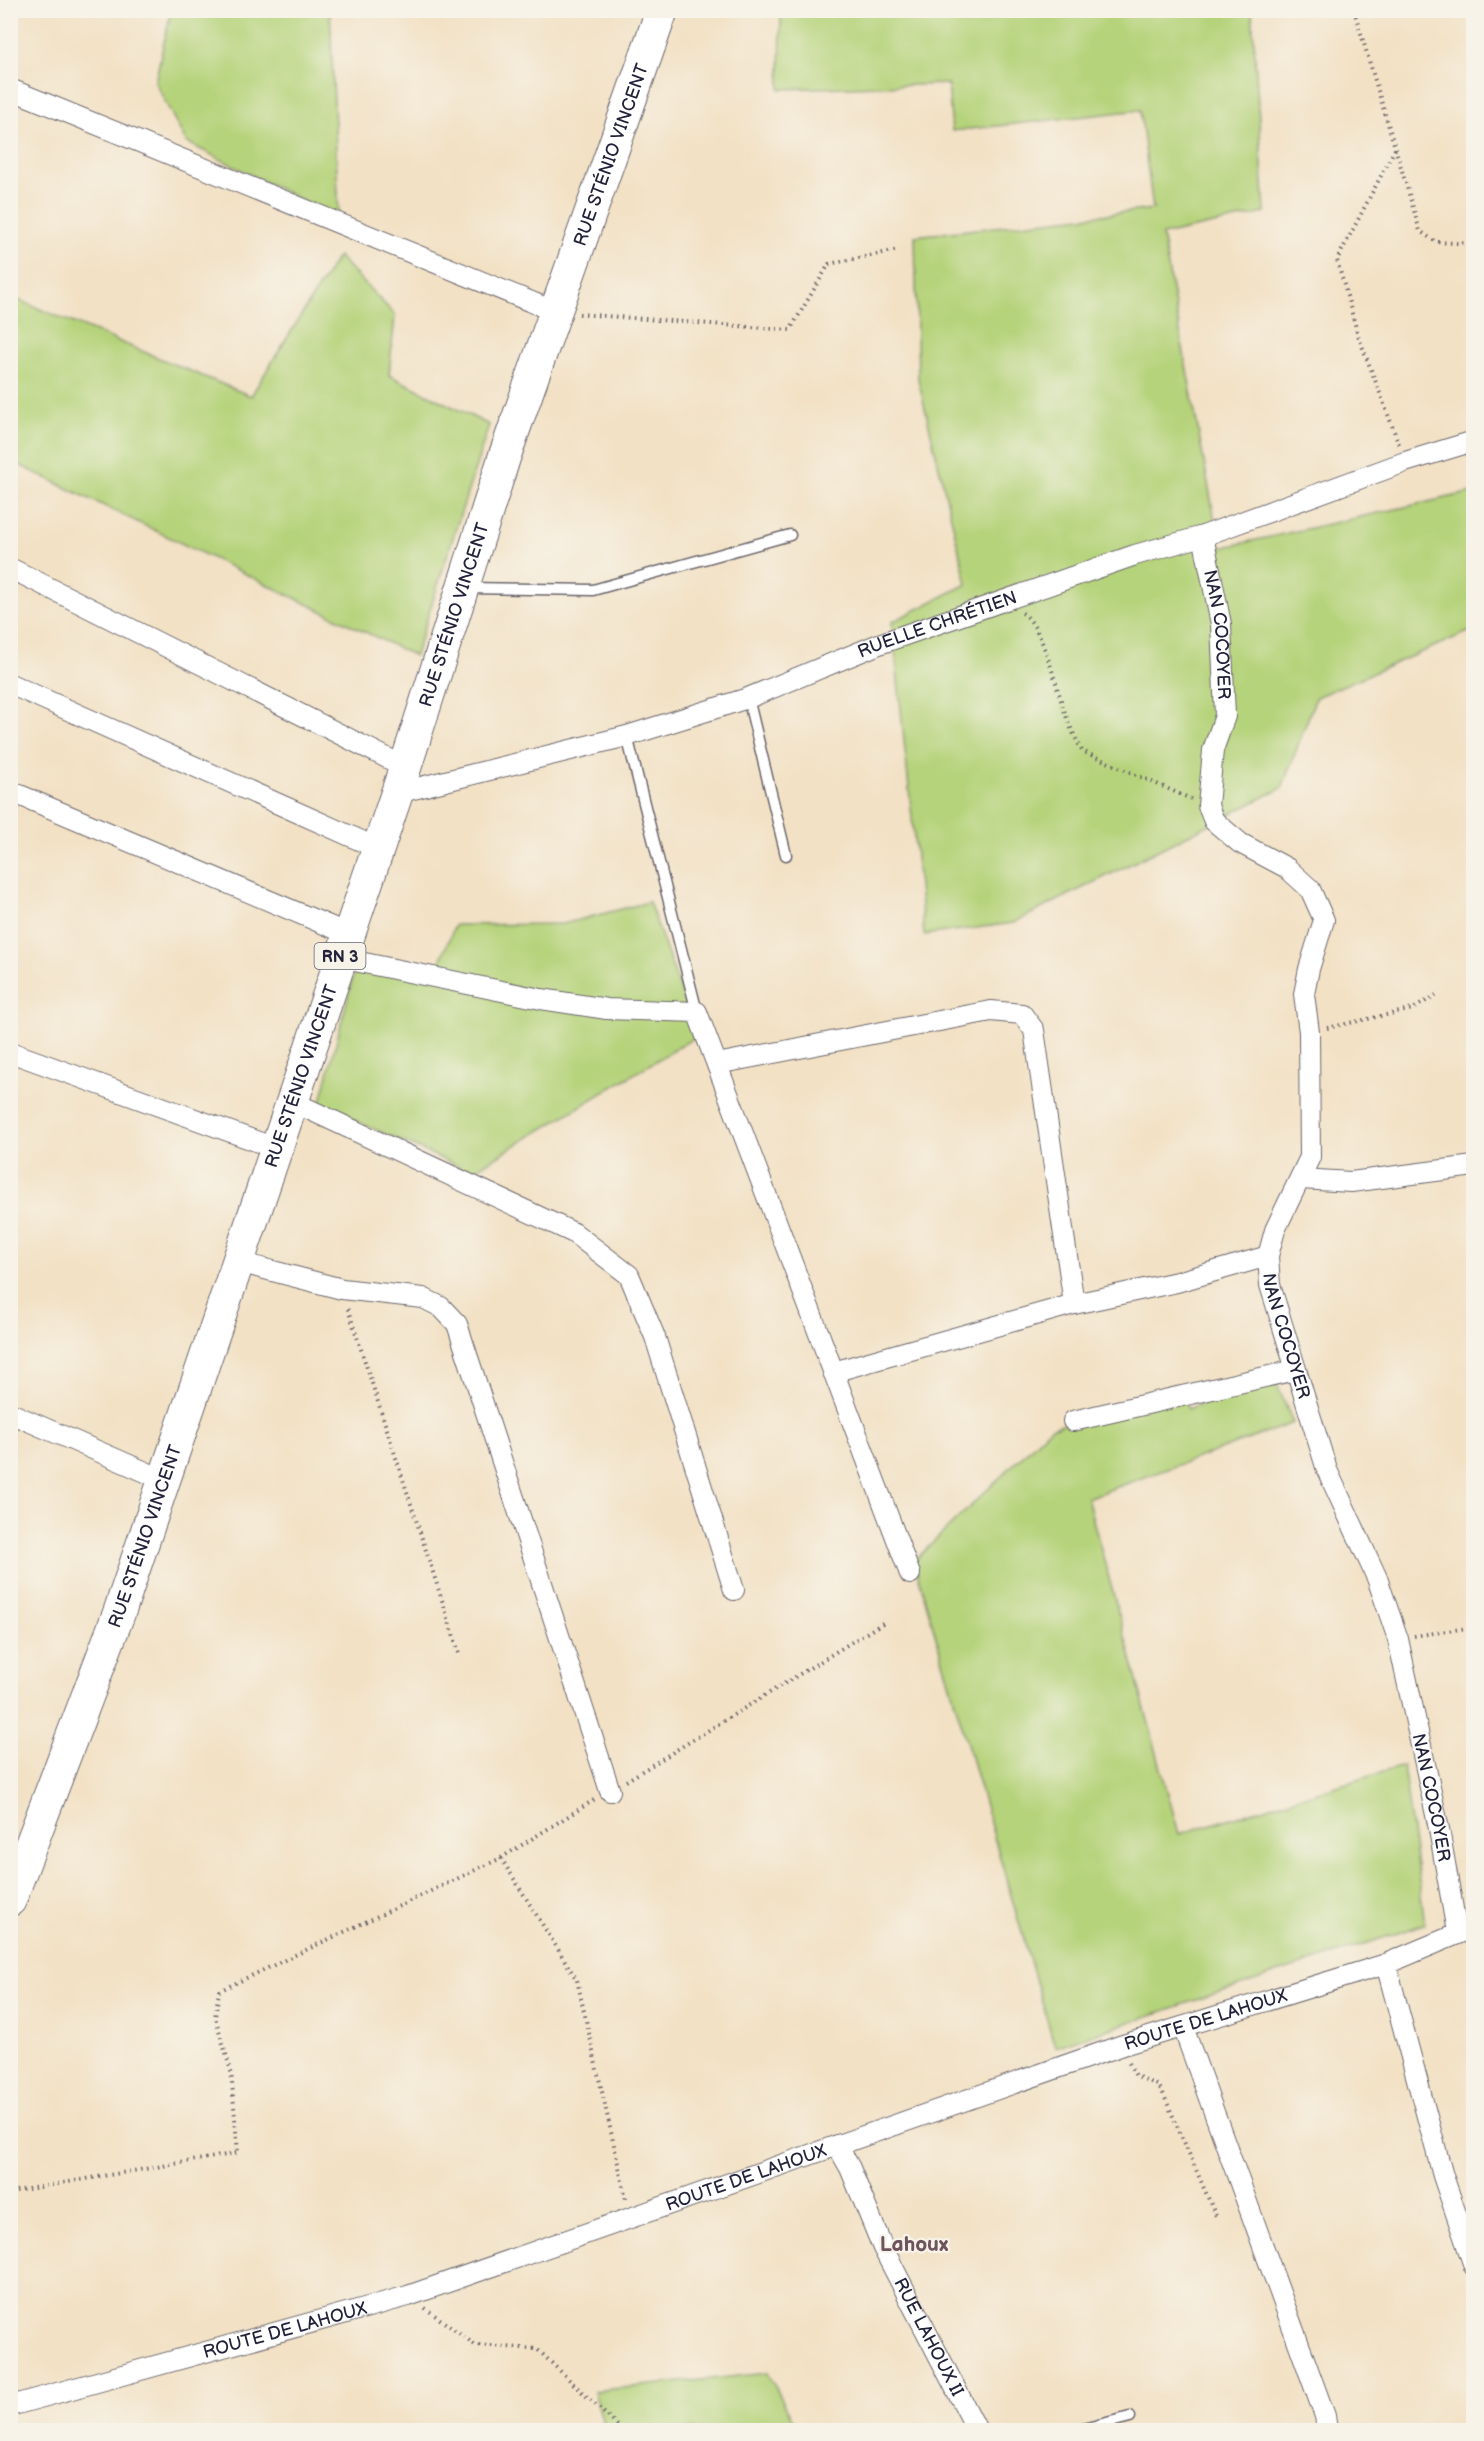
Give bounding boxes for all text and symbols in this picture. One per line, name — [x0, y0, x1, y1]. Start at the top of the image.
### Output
street label: RUE STÉNIO VINCENT — [570, 61, 653, 249]
street label: RUE STÉNIO VINCENT — [415, 520, 494, 709]
street label: NAN COCOYER — [1199, 568, 1234, 700]
street label: RUELLE CHRÉTIEN — [855, 587, 1020, 663]
road number: RN 3 — [314, 943, 366, 969]
street label: RUE STÉNIO VINCENT — [261, 982, 342, 1170]
street label: NAN COCOYER — [1258, 1272, 1314, 1402]
street label: RUE STÉNIO VINCENT — [104, 1442, 186, 1631]
street label: NAN COCOYER — [1408, 1732, 1455, 1863]
street label: ROUTE DE LAHOUX — [1122, 1985, 1290, 2055]
street label: ROUTE DE LAHOUX — [663, 2140, 830, 2216]
district label: Lahoux — [880, 2232, 949, 2257]
street label: RUE LAHOUX II — [889, 2274, 968, 2400]
street label: ROUTE DE LAHOUX — [201, 2298, 370, 2363]

